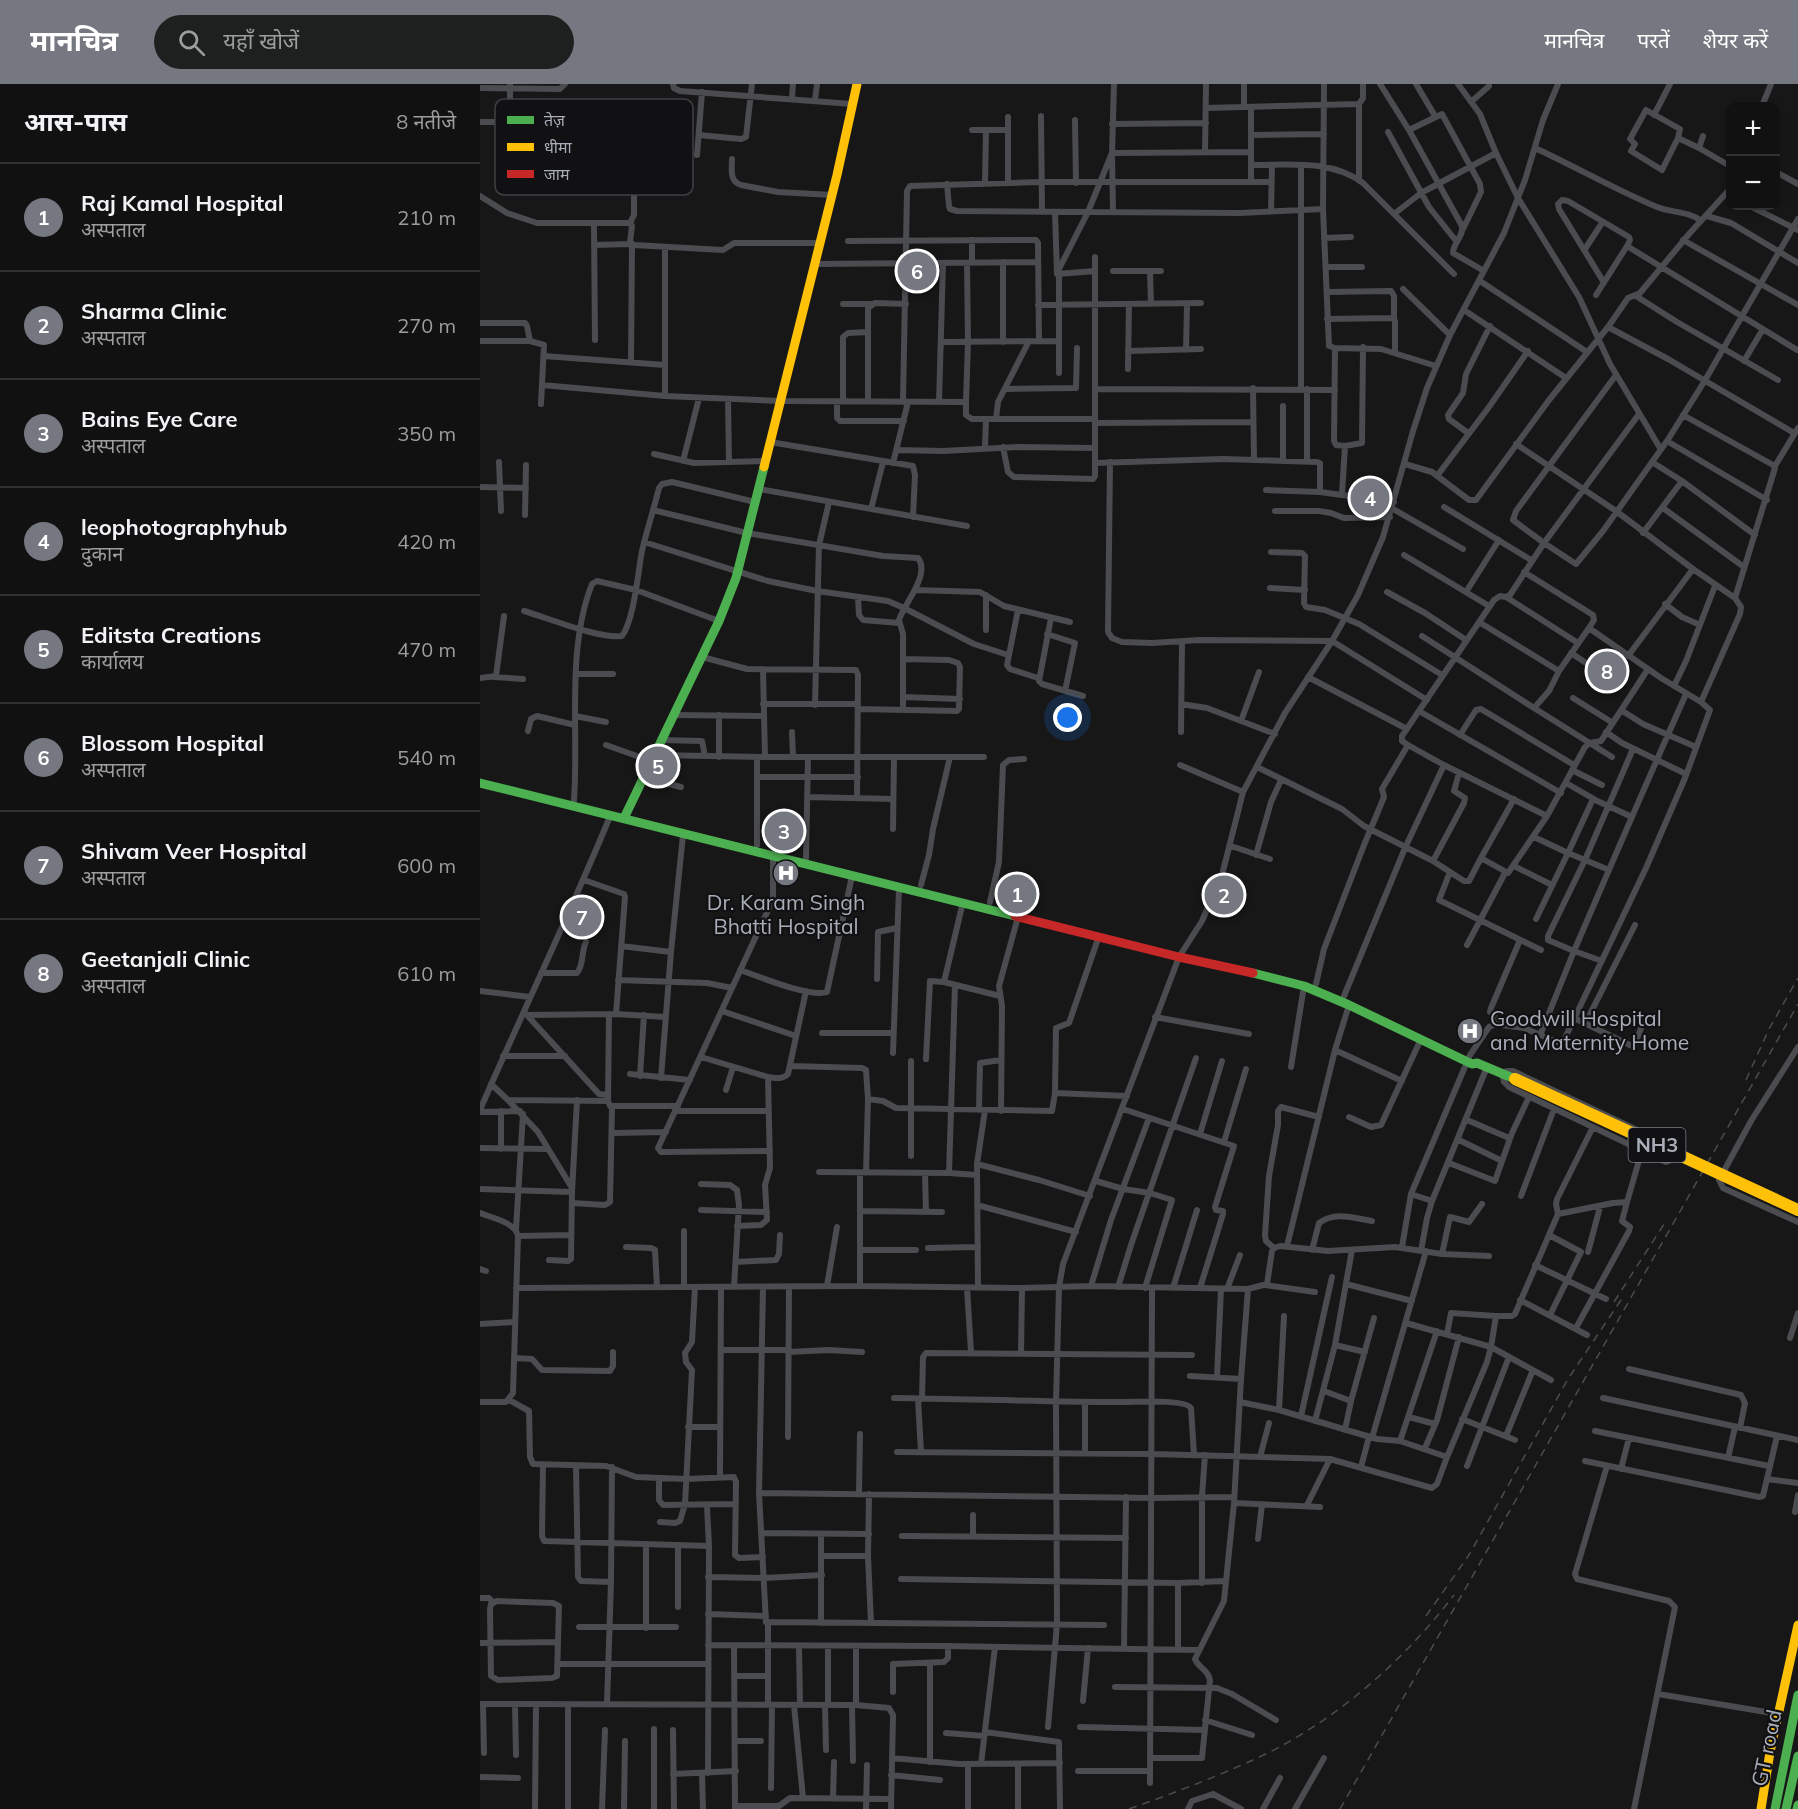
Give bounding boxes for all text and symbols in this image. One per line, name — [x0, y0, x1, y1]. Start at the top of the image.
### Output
search box — [154, 15, 574, 69]
text: मानचित्र — [30, 23, 118, 58]
icon: search — [175, 26, 208, 59]
text: यहाँ खोजें — [223, 27, 299, 55]
text: मानचित्र — [1544, 27, 1604, 53]
text: परतें — [1637, 27, 1670, 53]
text: शेयर करें — [1703, 27, 1768, 53]
legend — [495, 99, 693, 195]
map controls — [1726, 102, 1780, 210]
button: + — [1726, 102, 1780, 156]
text: आस-पास — [24, 105, 127, 138]
text: 8 नतीजे — [396, 109, 456, 134]
text: तेज़ — [544, 110, 566, 130]
text: धीमा — [544, 137, 573, 157]
button: − — [1726, 156, 1780, 210]
text: जाम — [544, 164, 570, 184]
text: Raj Kamal Hospital — [81, 189, 283, 217]
text: 1 — [38, 205, 50, 230]
text: 210 m — [397, 205, 456, 230]
text: अस्पताल — [81, 217, 146, 242]
pin: 6 — [898, 248, 936, 294]
text: Sharma Clinic — [81, 297, 227, 325]
text: 2 — [38, 313, 50, 338]
text: 270 m — [397, 313, 456, 338]
text: अस्पताल — [81, 325, 146, 350]
text: Bains Eye Care — [81, 405, 237, 433]
text: 3 — [38, 421, 50, 446]
text: 350 m — [397, 421, 456, 446]
text: अस्पताल — [81, 433, 146, 458]
pin: 4 — [1350, 476, 1390, 520]
text: leophotographyhub — [81, 513, 288, 541]
text: 4 — [38, 529, 50, 554]
text: 420 m — [397, 529, 456, 554]
text: दुकान — [81, 541, 123, 566]
text: Editsta Creations — [81, 621, 261, 649]
text: 5 — [38, 637, 50, 662]
text: 470 m — [397, 637, 456, 662]
pin: 8 — [1588, 648, 1626, 694]
text: कार्यालय — [81, 649, 143, 674]
your location — [1053, 703, 1082, 732]
text: Blossom Hospital — [81, 729, 264, 757]
pin: 5 — [638, 744, 678, 788]
text: 6 — [38, 745, 50, 770]
text: 540 m — [397, 745, 456, 770]
text: अस्पताल — [81, 757, 146, 782]
pin: 3 — [764, 808, 804, 854]
text: Shivam Veer Hospital — [81, 837, 307, 865]
text: 7 — [38, 853, 50, 878]
text: 600 m — [397, 853, 456, 878]
hospital icon: Dr. Karam Singh Bhatti Hospital — [771, 858, 801, 888]
text: अस्पताल — [81, 865, 146, 890]
pin: 1 — [998, 872, 1036, 916]
pin: 2 — [1204, 872, 1244, 918]
place label: Dr. Karam Singh Bhatti Hospital — [707, 889, 865, 939]
pin: 7 — [562, 894, 602, 940]
text: Geetanjali Clinic — [81, 945, 250, 973]
text: 8 — [38, 961, 50, 986]
text: 610 m — [397, 961, 456, 986]
text: अस्पताल — [81, 973, 146, 998]
place label: Goodwill Hospital and Maternity Home — [1490, 1005, 1689, 1055]
hospital icon: Goodwill Hospital and Maternity Home — [1455, 1016, 1485, 1046]
road number: NH3 — [1628, 1128, 1686, 1162]
street label: GT road — [1745, 1707, 1787, 1789]

